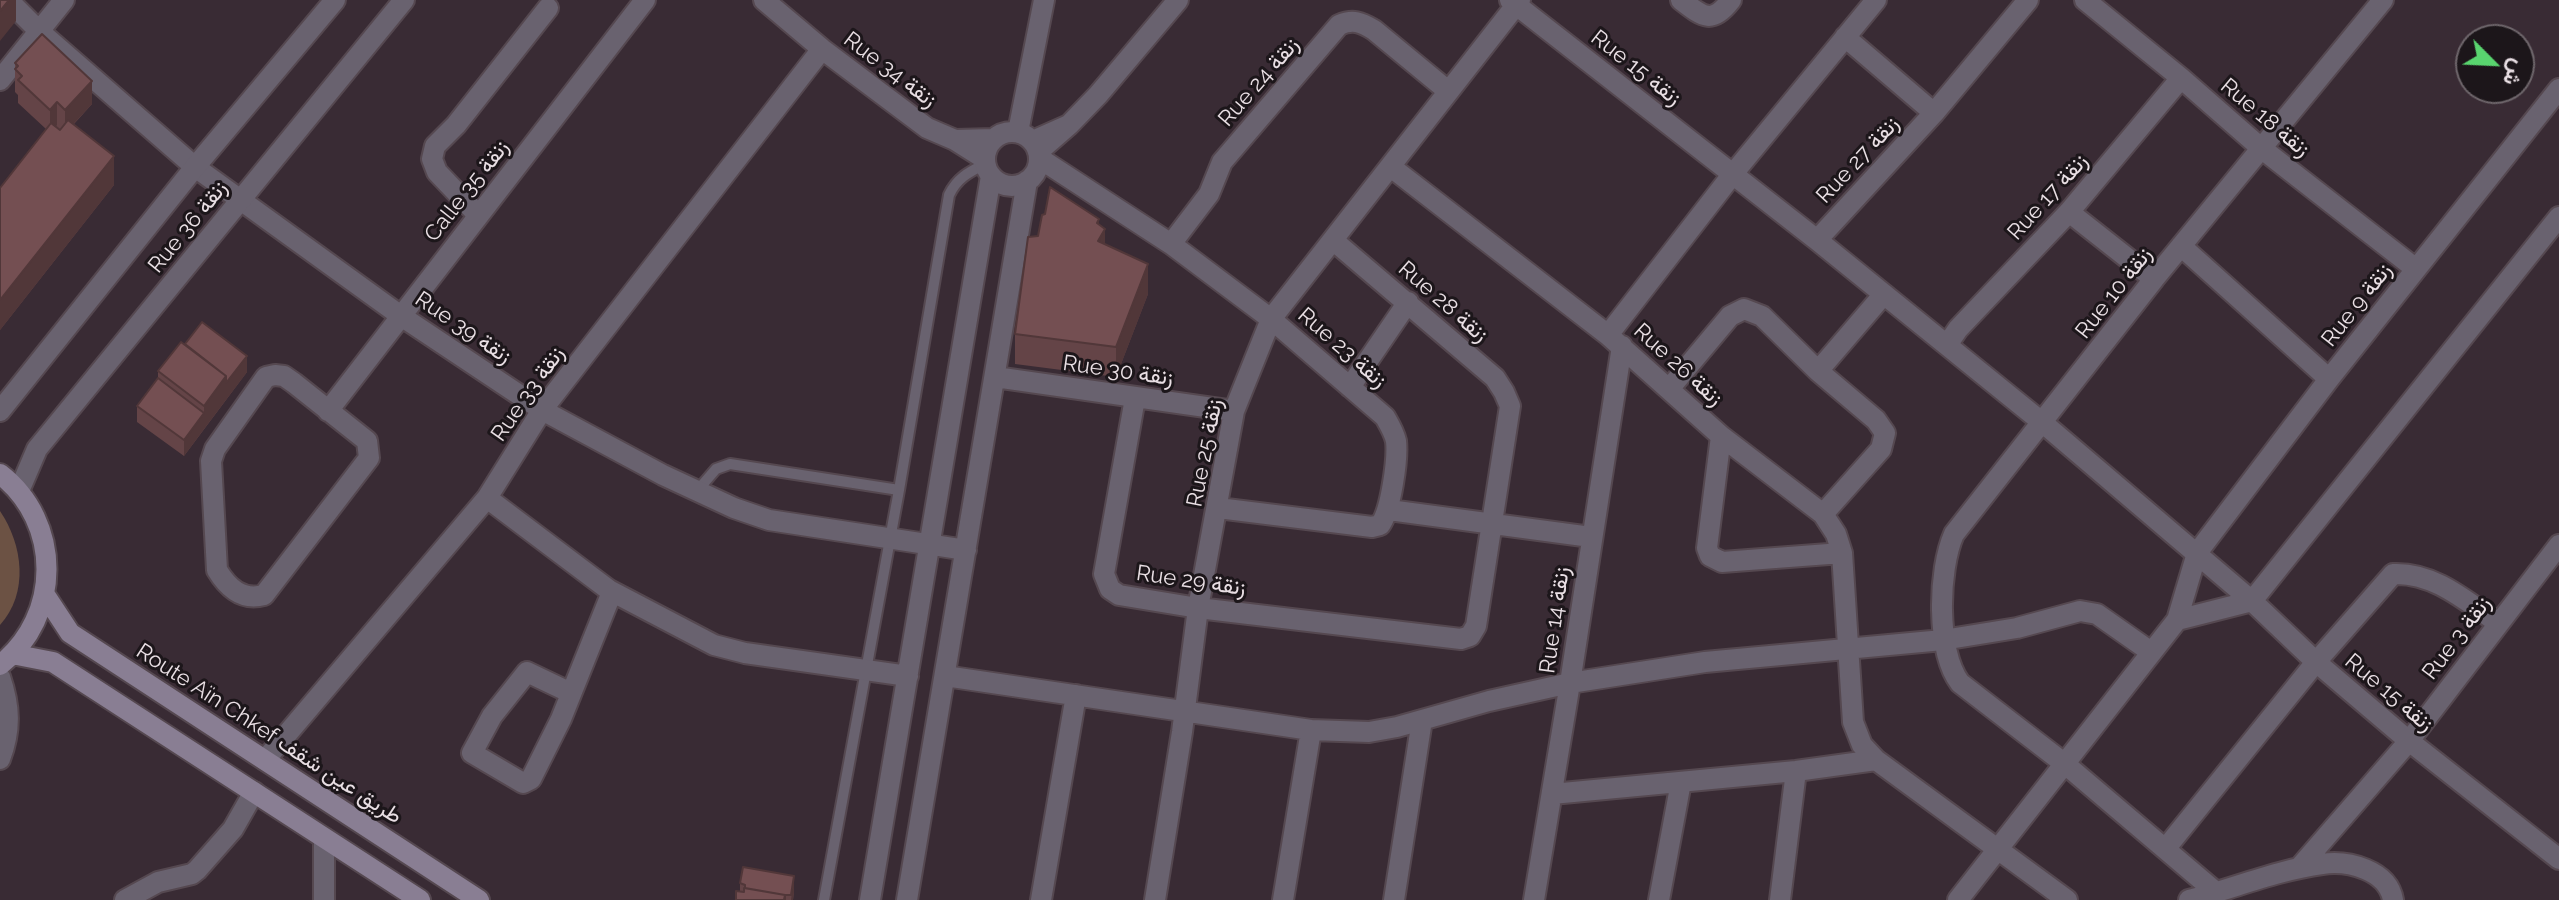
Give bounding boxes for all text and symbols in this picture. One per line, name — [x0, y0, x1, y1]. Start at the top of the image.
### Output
north arrow — [2455, 24, 2535, 104]
street label: Rue 15 زنقة — [1586, 25, 1686, 111]
street label: Rue 34 زنقة — [838, 26, 942, 114]
street label: Rue 24 زنقة — [1213, 32, 1305, 132]
text: ش — [2498, 56, 2532, 90]
street label: Rue 18 زنقة — [2215, 73, 2315, 163]
street label: Rue 27 زنقة — [1811, 111, 1905, 209]
street label: Calle 35 زنقة — [419, 135, 515, 247]
street label: Rue 17 زنقة — [2002, 148, 2094, 246]
street label: Rue 36 زنقة — [143, 176, 233, 278]
street label: Rue 10 زنقة — [2070, 242, 2158, 344]
street label: Rue 28 زنقة — [1393, 256, 1493, 348]
street label: Rue 9 زنقة — [2316, 258, 2398, 352]
street label: Rue 39 زنقة — [410, 286, 516, 370]
street label: Rue 23 زنقة — [1292, 302, 1392, 394]
street label: Rue 26 زنقة — [1628, 318, 1728, 412]
street label: Rue 33 زنقة — [486, 342, 570, 446]
street label: Rue 30 زنقة — [1061, 350, 1175, 392]
street label: Rue 25 زنقة — [1182, 397, 1228, 509]
street label: Rue 29 زنقة — [1134, 560, 1248, 602]
street label: Rue 14 زنقة — [1534, 565, 1576, 675]
street label: Rue 3 زنقة — [2417, 591, 2497, 685]
street label: Route Aïn Chkef طريق عين شقف — [131, 638, 407, 830]
street label: Rue 15 زنقة — [2339, 648, 2439, 738]

